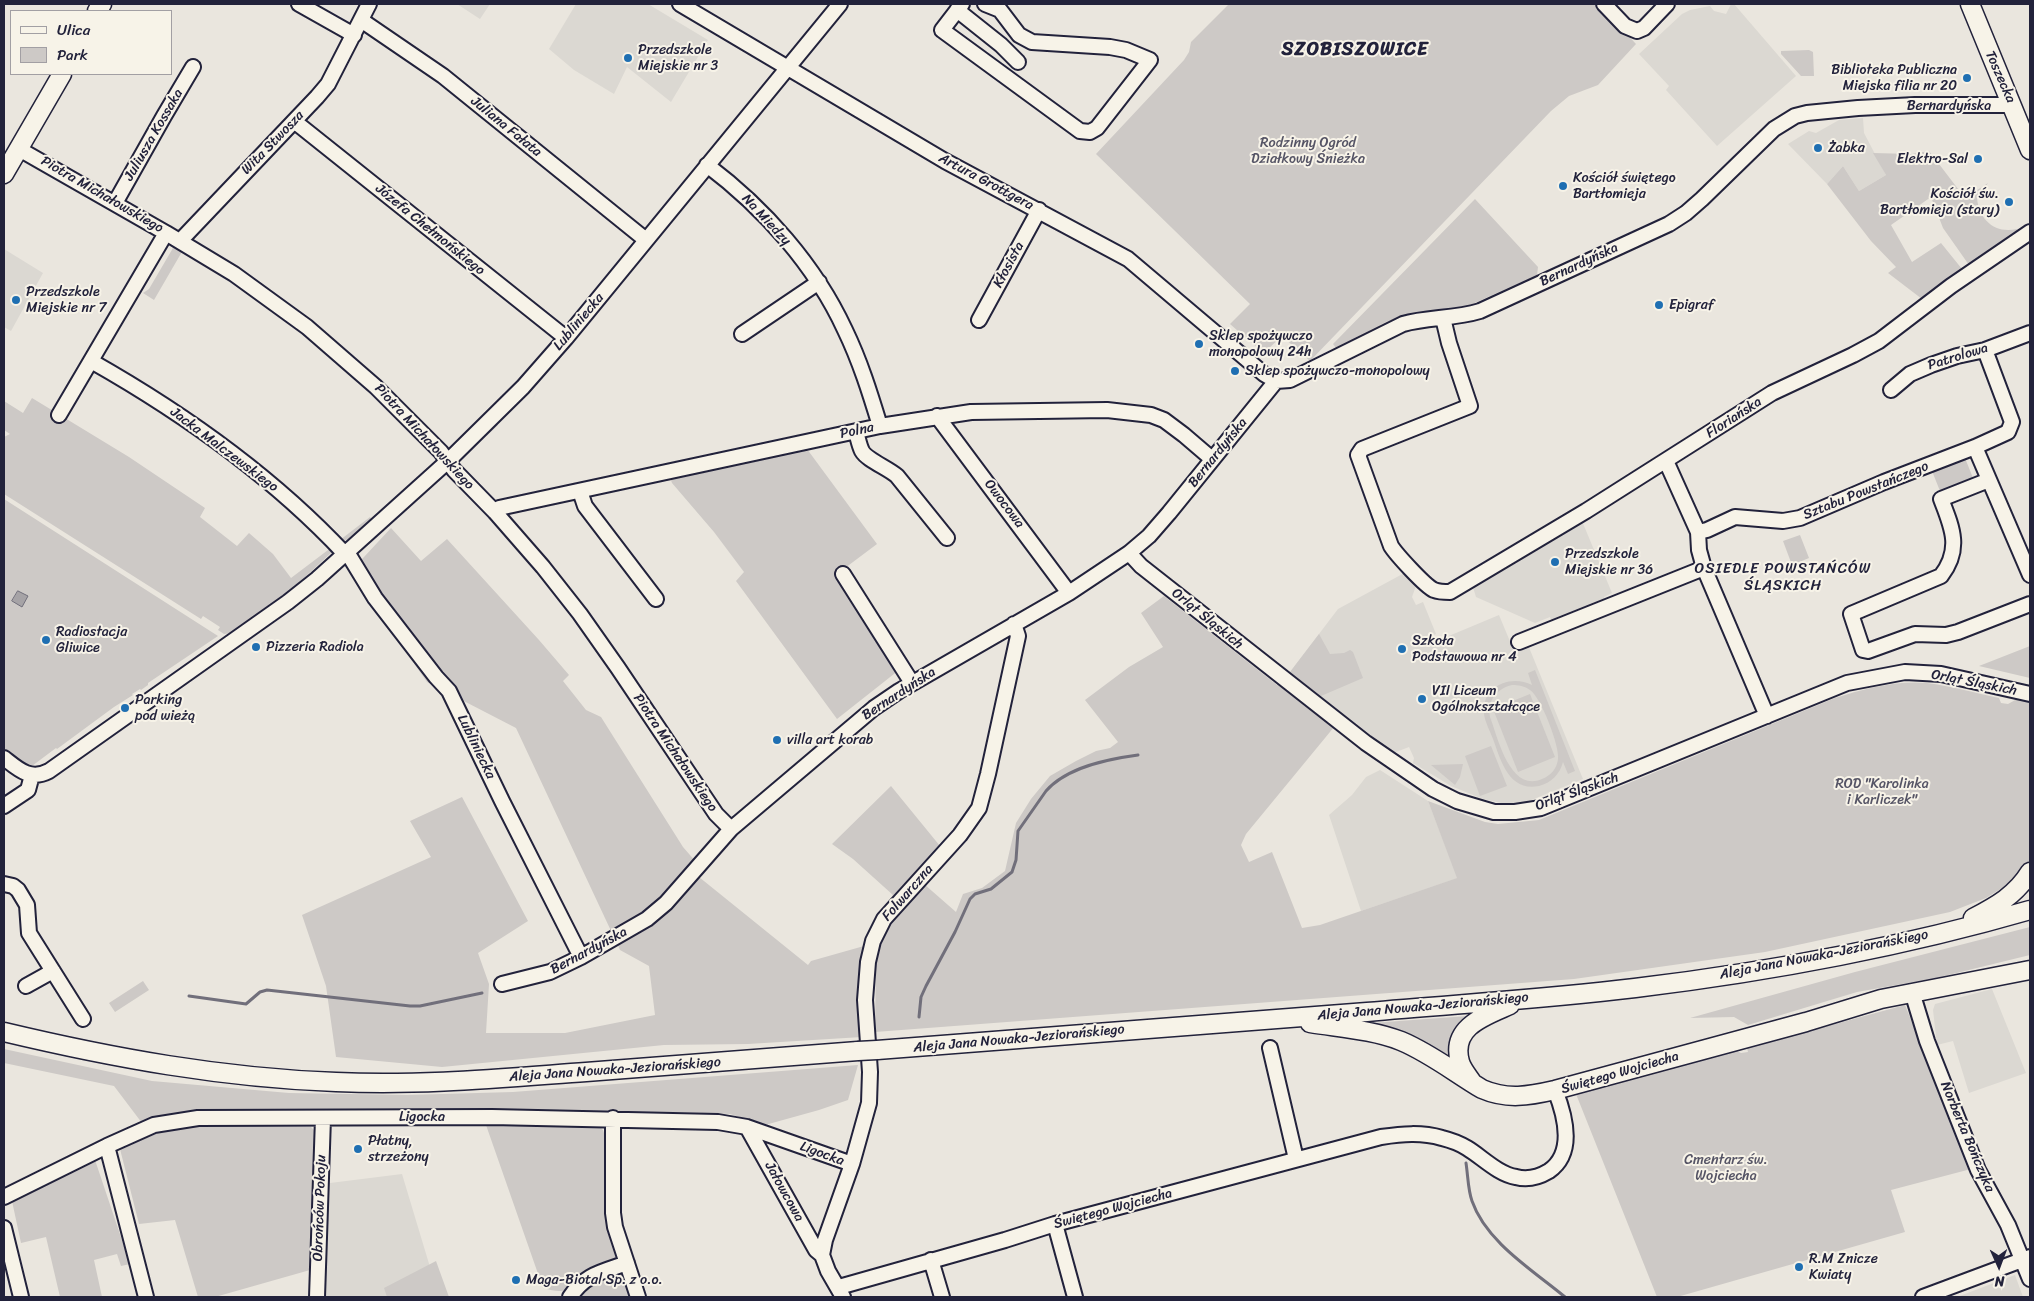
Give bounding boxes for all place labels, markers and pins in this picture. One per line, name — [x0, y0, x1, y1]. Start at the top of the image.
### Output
place label: Przedszkole Miejskie nr 3 — [638, 42, 718, 74]
marker: Przedszkole Miejskie nr 3 — [622, 52, 634, 64]
place label: Biblioteka Publiczna Miejska filia nr 20 — [1831, 62, 1957, 94]
marker: Biblioteka Publiczna Miejska filia nr 20 — [1961, 72, 1973, 84]
place label: Żabka — [1828, 140, 1865, 156]
marker: Żabka — [1812, 142, 1824, 154]
place label: Elektro-Sal — [1897, 151, 1968, 167]
marker: Elektro-Sal — [1972, 153, 1984, 165]
place label: Kościół świętego Bartłomieja — [1573, 170, 1676, 202]
marker: Kościół świętego Bartłomieja — [1557, 180, 1569, 192]
place label: Kościół św. Bartłomieja (stary) — [1880, 186, 1999, 218]
marker: Kościół św. Bartłomieja (stary) — [2003, 196, 2015, 208]
place label: Przedszkole Miejskie nr 7 — [26, 284, 107, 316]
marker: Przedszkole Miejskie nr 7 — [10, 294, 22, 306]
place label: Epigraf — [1669, 297, 1714, 313]
marker: Epigraf — [1653, 299, 1665, 311]
place label: Sklep spożywczo monopolowy 24h — [1209, 328, 1313, 361]
marker: Sklep spożywczo monopolowy 24h — [1193, 338, 1205, 350]
place label: Sklep spożywczo-monopolowy — [1245, 363, 1430, 379]
marker: Sklep spożywczo-monopolowy — [1229, 365, 1241, 377]
place label: Przedszkole Miejskie nr 36 — [1565, 546, 1653, 578]
marker: Przedszkole Miejskie nr 36 — [1549, 556, 1561, 568]
place label: Radiostacja Gliwice — [56, 624, 127, 656]
place label: Szkoła Podstawowa nr 4 — [1412, 633, 1517, 666]
marker: Radiostacja Gliwice — [40, 634, 52, 646]
place label: Pizzeria Radiola — [266, 639, 364, 655]
marker: Pizzeria Radiola — [250, 641, 262, 653]
marker: Szkoła Podstawowa nr 4 — [1396, 643, 1408, 655]
place label: VII Liceum Ogólnokształcące — [1432, 683, 1540, 716]
place label: Parking pod wieżą — [135, 692, 195, 724]
marker: VII Liceum Ogólnokształcące — [1416, 693, 1428, 705]
marker: Parking pod wieżą — [119, 702, 131, 714]
place label: villa art korab — [787, 732, 873, 748]
marker: villa art korab — [771, 734, 783, 746]
place label: Płatny, strzeżony — [368, 1133, 429, 1166]
marker: Płatny, strzeżony — [352, 1143, 364, 1155]
place label: R.M Znicze Kwiaty — [1809, 1251, 1878, 1284]
marker: R.M Znicze Kwiaty — [1793, 1261, 1805, 1273]
place label: Maga-Biotal Sp. z o.o. — [526, 1272, 663, 1288]
marker: Maga-Biotal Sp. z o.o. — [510, 1274, 522, 1286]

